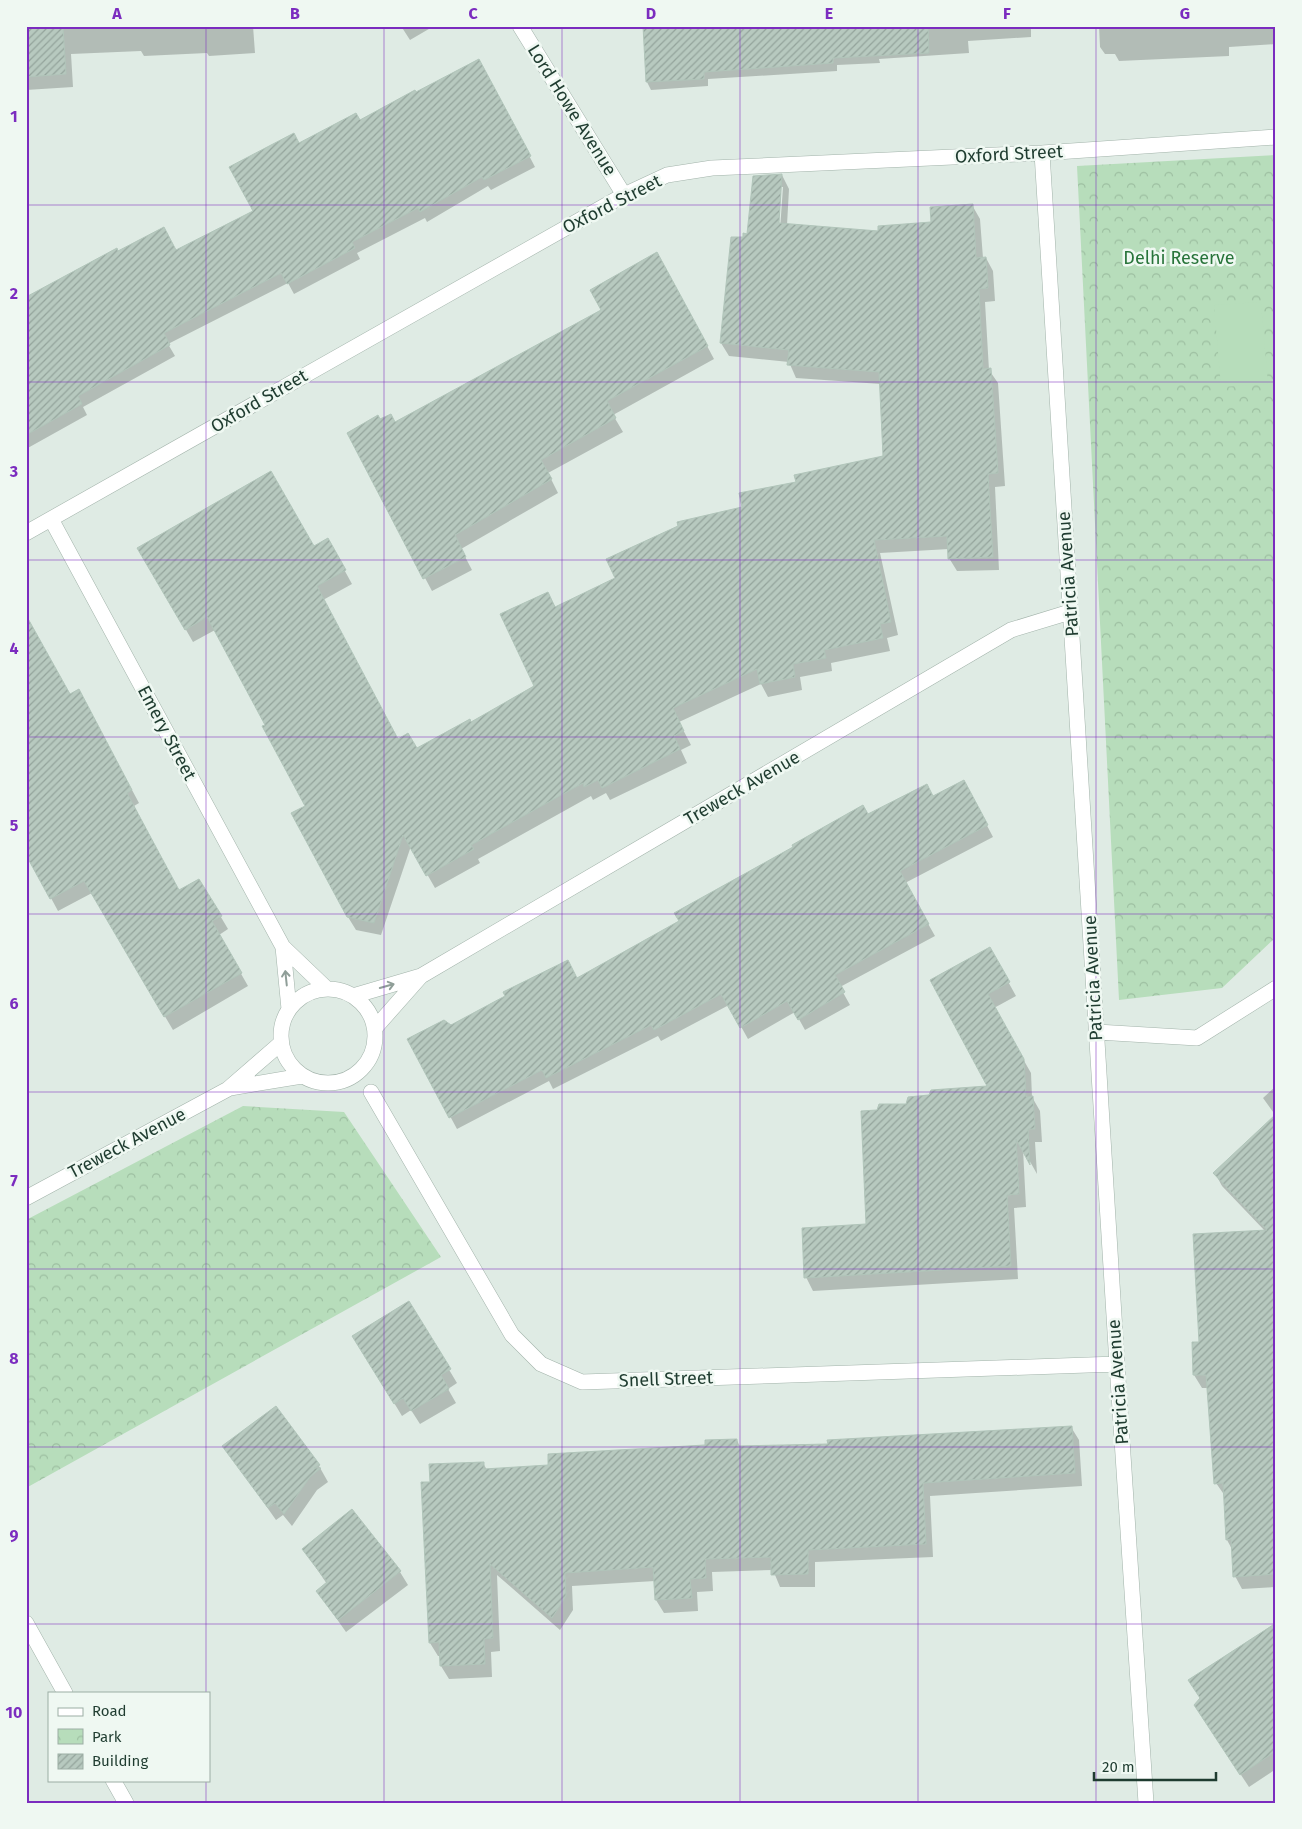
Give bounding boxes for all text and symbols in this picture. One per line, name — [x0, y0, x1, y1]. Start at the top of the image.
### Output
text: A — [111, 4, 122, 23]
text: B — [290, 4, 300, 23]
text: C — [468, 4, 478, 23]
text: D — [646, 4, 656, 23]
text: E — [825, 4, 833, 23]
text: F — [1003, 4, 1011, 23]
text: G — [1180, 4, 1190, 23]
street label: Lord Howe Avenue — [523, 40, 621, 180]
text: 1 — [10, 107, 18, 126]
street label: Oxford Street — [954, 140, 1064, 168]
street label: Oxford Street — [559, 169, 666, 238]
park label: Delhi Reserve — [1123, 247, 1235, 269]
text: 2 — [10, 284, 18, 303]
street label: Oxford Street — [207, 364, 312, 438]
text: 3 — [9, 462, 18, 481]
street label: Patricia Avenue — [1053, 511, 1083, 637]
text: 4 — [9, 639, 19, 658]
street label: Emery Street — [133, 682, 201, 785]
street label: Treweck Avenue — [680, 746, 804, 830]
text: 5 — [10, 816, 19, 835]
street label: Patricia Avenue — [1079, 915, 1107, 1041]
one-way arrow — [281, 970, 291, 986]
one-way arrow — [378, 981, 394, 990]
text: 6 — [9, 994, 19, 1013]
street label: Treweck Avenue — [64, 1103, 190, 1183]
text: 7 — [10, 1171, 18, 1190]
street label: Patricia Avenue — [1103, 1319, 1133, 1445]
text: 8 — [9, 1349, 19, 1368]
street label: Snell Street — [618, 1366, 714, 1392]
text: 9 — [10, 1526, 19, 1545]
legend — [48, 1692, 210, 1782]
text: Road — [92, 1702, 127, 1720]
text: 10 — [6, 1703, 22, 1722]
text: Park — [92, 1728, 122, 1746]
scale bar — [1094, 1749, 1217, 1781]
text: Building — [92, 1752, 148, 1770]
text: 20 m — [1102, 1758, 1135, 1776]

